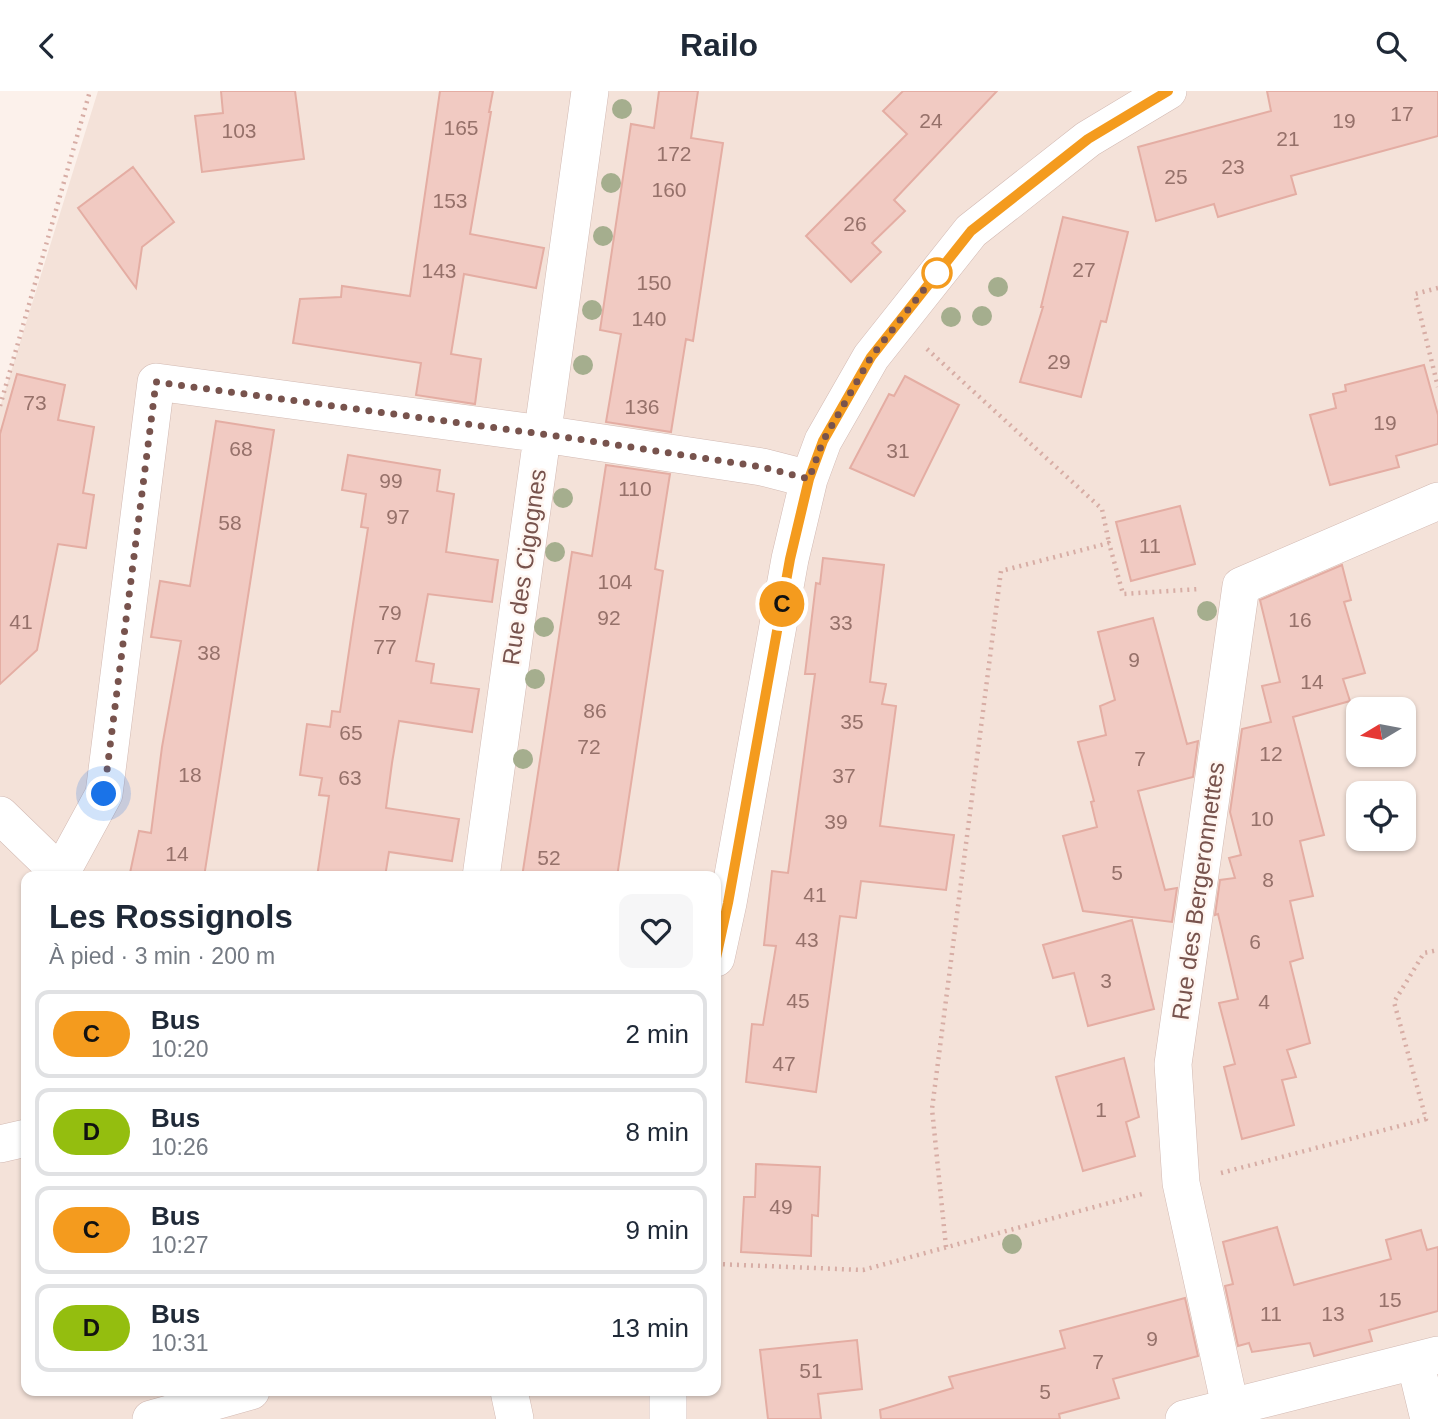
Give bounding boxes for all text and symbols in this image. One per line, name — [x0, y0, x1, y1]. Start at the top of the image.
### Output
icon: back — [28, 27, 66, 65]
text: Railo — [680, 27, 758, 63]
icon: search — [1372, 27, 1410, 65]
house number: 17 — [1390, 102, 1414, 125]
house number: 24 — [919, 109, 943, 132]
house number: 19 — [1332, 109, 1356, 132]
house number: 165 — [443, 116, 479, 139]
house number: 103 — [221, 119, 257, 142]
house number: 21 — [1276, 127, 1300, 150]
house number: 172 — [656, 142, 692, 165]
house number: 23 — [1221, 155, 1245, 178]
house number: 25 — [1164, 165, 1188, 188]
house number: 160 — [651, 178, 687, 201]
house number: 153 — [432, 189, 468, 212]
house number: 26 — [843, 212, 867, 235]
unlabelled marker — [922, 258, 952, 288]
house number: 27 — [1072, 258, 1096, 281]
house number: 143 — [421, 259, 457, 282]
house number: 150 — [636, 271, 672, 294]
house number: 140 — [631, 307, 667, 330]
house number: 29 — [1047, 350, 1071, 373]
house number: 73 — [23, 391, 47, 414]
house number: 136 — [624, 395, 660, 418]
house number: 19 — [1373, 411, 1397, 434]
house number: 68 — [229, 437, 253, 460]
house number: 31 — [886, 439, 910, 462]
street label: Rue des Cigognes — [497, 467, 551, 667]
house number: 99 — [379, 469, 403, 492]
house number: 110 — [618, 477, 652, 500]
house number: 97 — [386, 505, 410, 528]
house number: 58 — [218, 511, 242, 534]
house number: 11 — [1139, 534, 1161, 557]
house number: 104 — [597, 570, 633, 593]
line badge: C — [759, 581, 805, 627]
text: C — [773, 590, 791, 617]
house number: 79 — [378, 601, 402, 624]
house number: 92 — [597, 606, 621, 629]
house number: 16 — [1288, 608, 1312, 631]
house number: 41 — [9, 610, 33, 633]
house number: 33 — [829, 611, 853, 634]
house number: 77 — [373, 635, 397, 658]
house number: 38 — [197, 641, 221, 664]
house number: 9 — [1128, 648, 1140, 671]
house number: 14 — [1300, 670, 1324, 693]
north arrow — [1346, 697, 1416, 767]
map controls — [1346, 697, 1416, 851]
house number: 86 — [583, 699, 607, 722]
house number: 35 — [840, 710, 864, 733]
house number: 65 — [339, 721, 363, 744]
house number: 72 — [577, 735, 601, 758]
house number: 12 — [1259, 742, 1283, 765]
house number: 7 — [1134, 747, 1146, 770]
street label: Rue des Bergeronnettes — [1167, 760, 1229, 1022]
house number: 18 — [178, 763, 202, 786]
house number: 37 — [832, 764, 856, 787]
house number: 63 — [338, 766, 362, 789]
your location — [86, 776, 121, 811]
button: locate — [1346, 781, 1416, 851]
house number: 10 — [1250, 807, 1274, 830]
house number: 39 — [824, 810, 848, 833]
house number: 14 — [165, 842, 189, 865]
house number: 52 — [537, 846, 561, 869]
house number: 5 — [1111, 861, 1123, 884]
house number: 8 — [1262, 868, 1274, 891]
house number: 41 — [803, 883, 827, 906]
button: heart — [619, 894, 693, 968]
text: Les Rossignols — [49, 898, 293, 935]
house number: 43 — [795, 928, 819, 951]
house number: 6 — [1249, 930, 1261, 953]
text: À pied · 3 min · 200 m — [49, 943, 275, 969]
house number: 3 — [1100, 969, 1112, 992]
house number: 45 — [786, 989, 810, 1012]
house number: 4 — [1258, 990, 1270, 1013]
text: Bus — [151, 1005, 200, 1035]
text: 2 min — [625, 1019, 689, 1049]
text: C — [83, 1020, 100, 1047]
text: 10:20 — [151, 1036, 209, 1062]
house number: 47 — [772, 1052, 796, 1075]
house number: 1 — [1095, 1098, 1107, 1121]
text: Bus — [151, 1103, 200, 1133]
text: 8 min — [625, 1117, 689, 1147]
text: D — [83, 1118, 100, 1145]
text: 10:26 — [151, 1134, 209, 1160]
house number: 49 — [769, 1195, 793, 1218]
text: Bus — [151, 1201, 200, 1231]
text: 9 min — [625, 1215, 689, 1245]
text: C — [83, 1216, 100, 1243]
text: 10:27 — [151, 1232, 209, 1258]
house number: 15 — [1378, 1288, 1402, 1311]
text: Bus — [151, 1299, 200, 1329]
house number: 11 — [1260, 1302, 1282, 1325]
house number: 13 — [1321, 1302, 1345, 1325]
text: 13 min — [611, 1313, 689, 1343]
text: D — [83, 1314, 100, 1341]
house number: 9 — [1146, 1327, 1158, 1350]
text: 10:31 — [151, 1330, 209, 1356]
house number: 7 — [1092, 1350, 1104, 1373]
house number: 51 — [799, 1359, 823, 1382]
house number: 5 — [1039, 1380, 1051, 1403]

